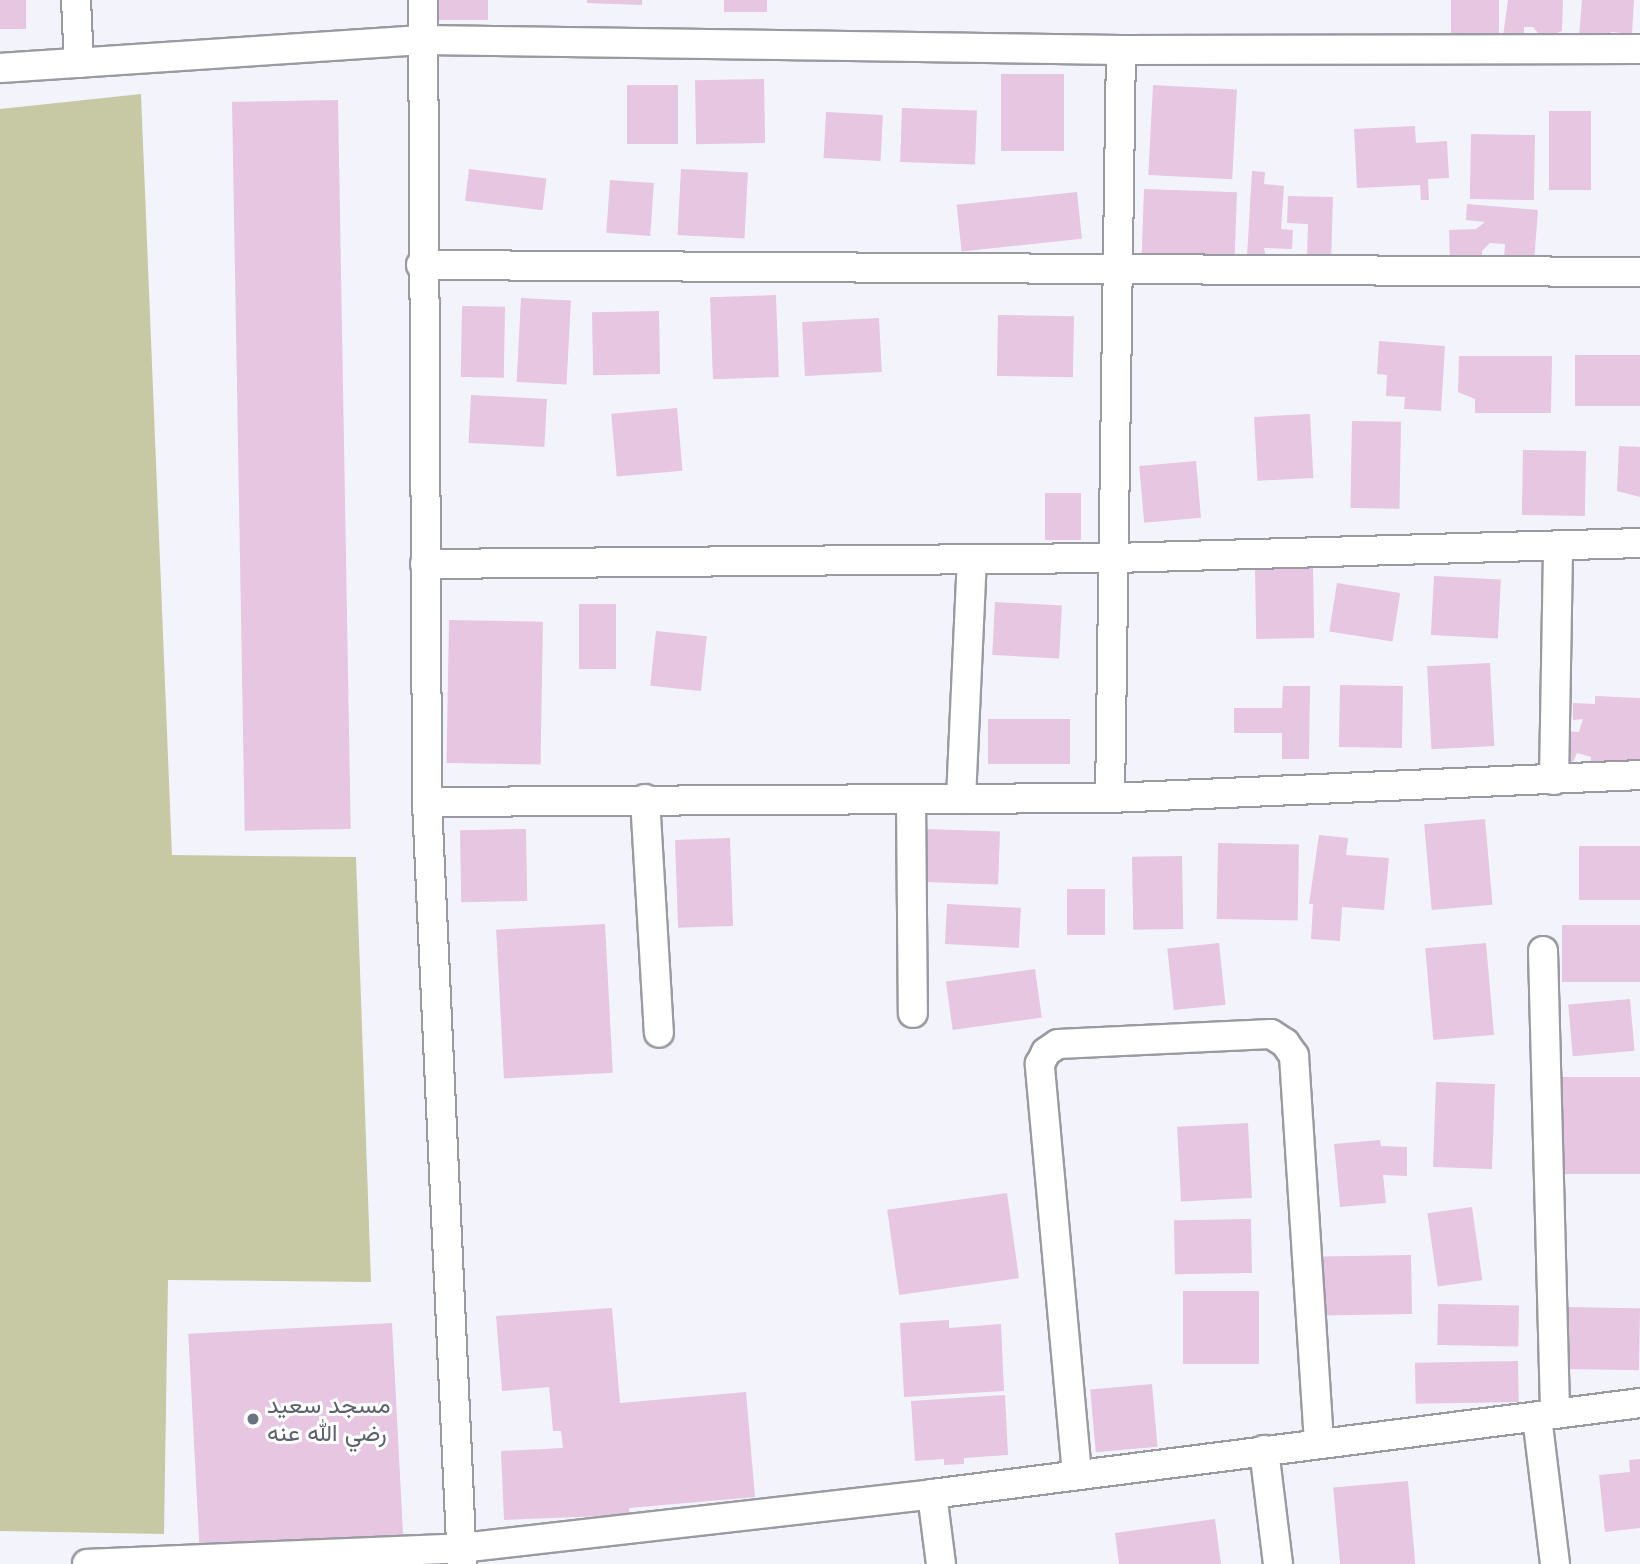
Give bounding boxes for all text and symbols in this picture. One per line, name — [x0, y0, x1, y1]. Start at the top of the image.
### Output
place label: مسجد سعيد رضي الله عنه — [267, 1391, 391, 1447]
marker: مسجد سعيد رضي الله عنه — [245, 1411, 261, 1427]

